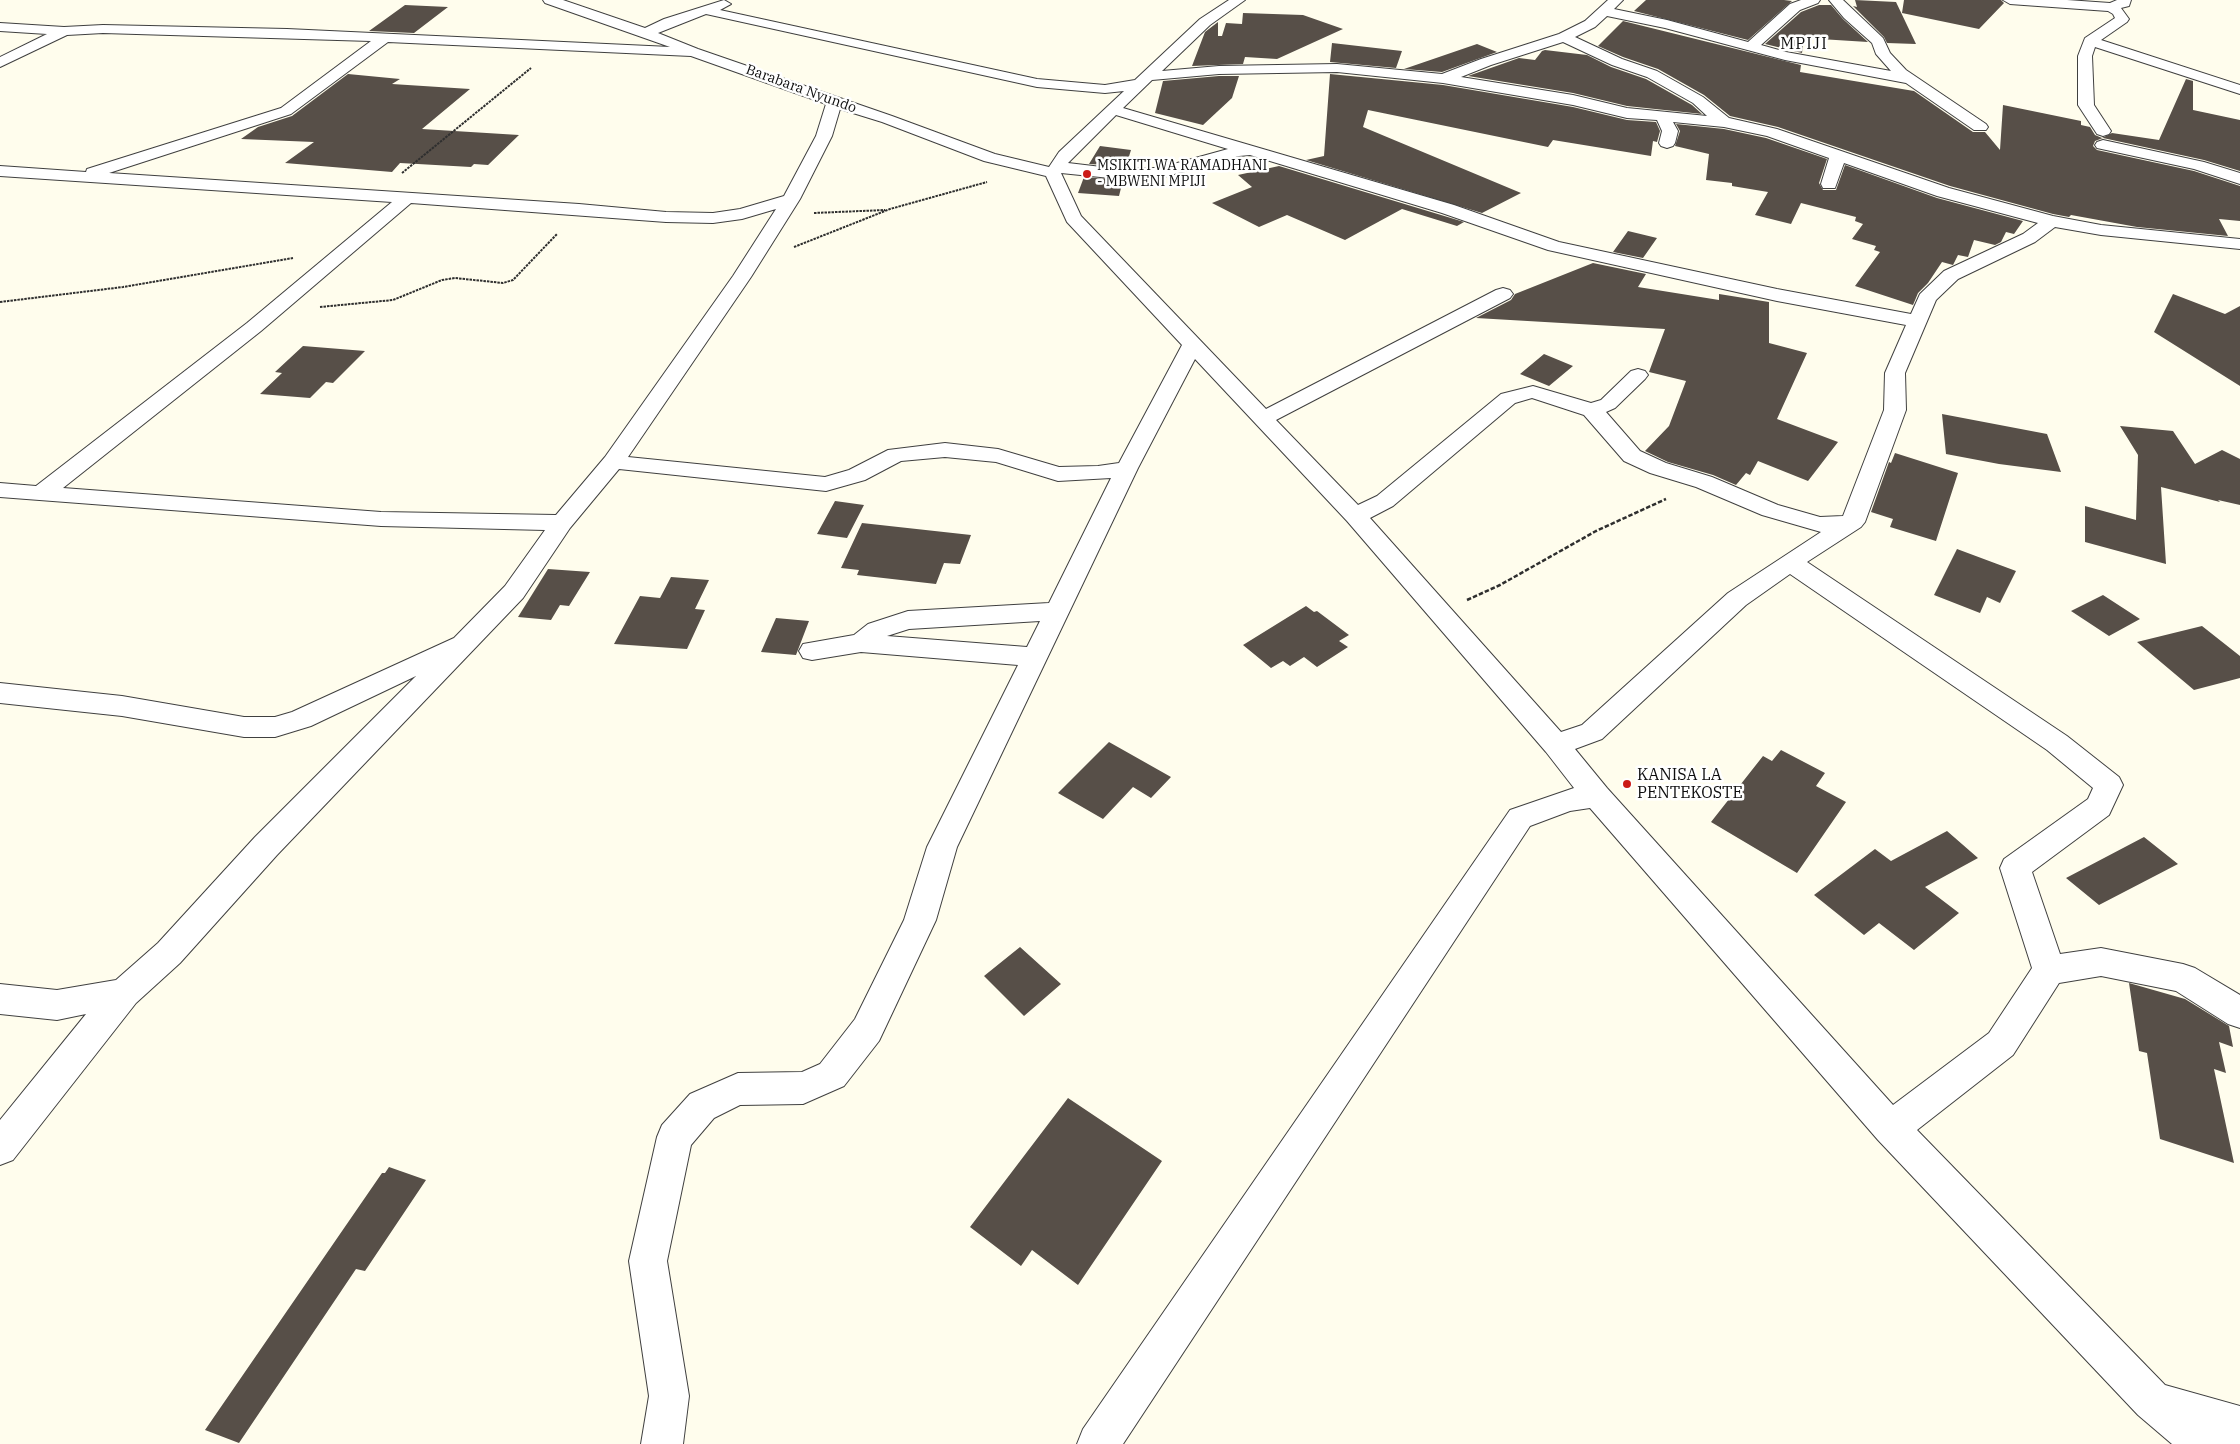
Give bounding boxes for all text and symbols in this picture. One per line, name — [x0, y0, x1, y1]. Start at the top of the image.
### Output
district label: MPIJI — [1780, 34, 1828, 54]
street label: Barabara Nyundo — [743, 61, 859, 117]
place label: MSIKITI WA RAMADHANI - MBWENI MPIJI — [1097, 158, 1267, 190]
marker: MSIKITI WA RAMADHANI - MBWENI MPIJI — [1081, 168, 1093, 180]
place label: KANISA LA PENTEKOSTE — [1637, 765, 1743, 803]
marker: KANISA LA PENTEKOSTE — [1621, 778, 1633, 790]

